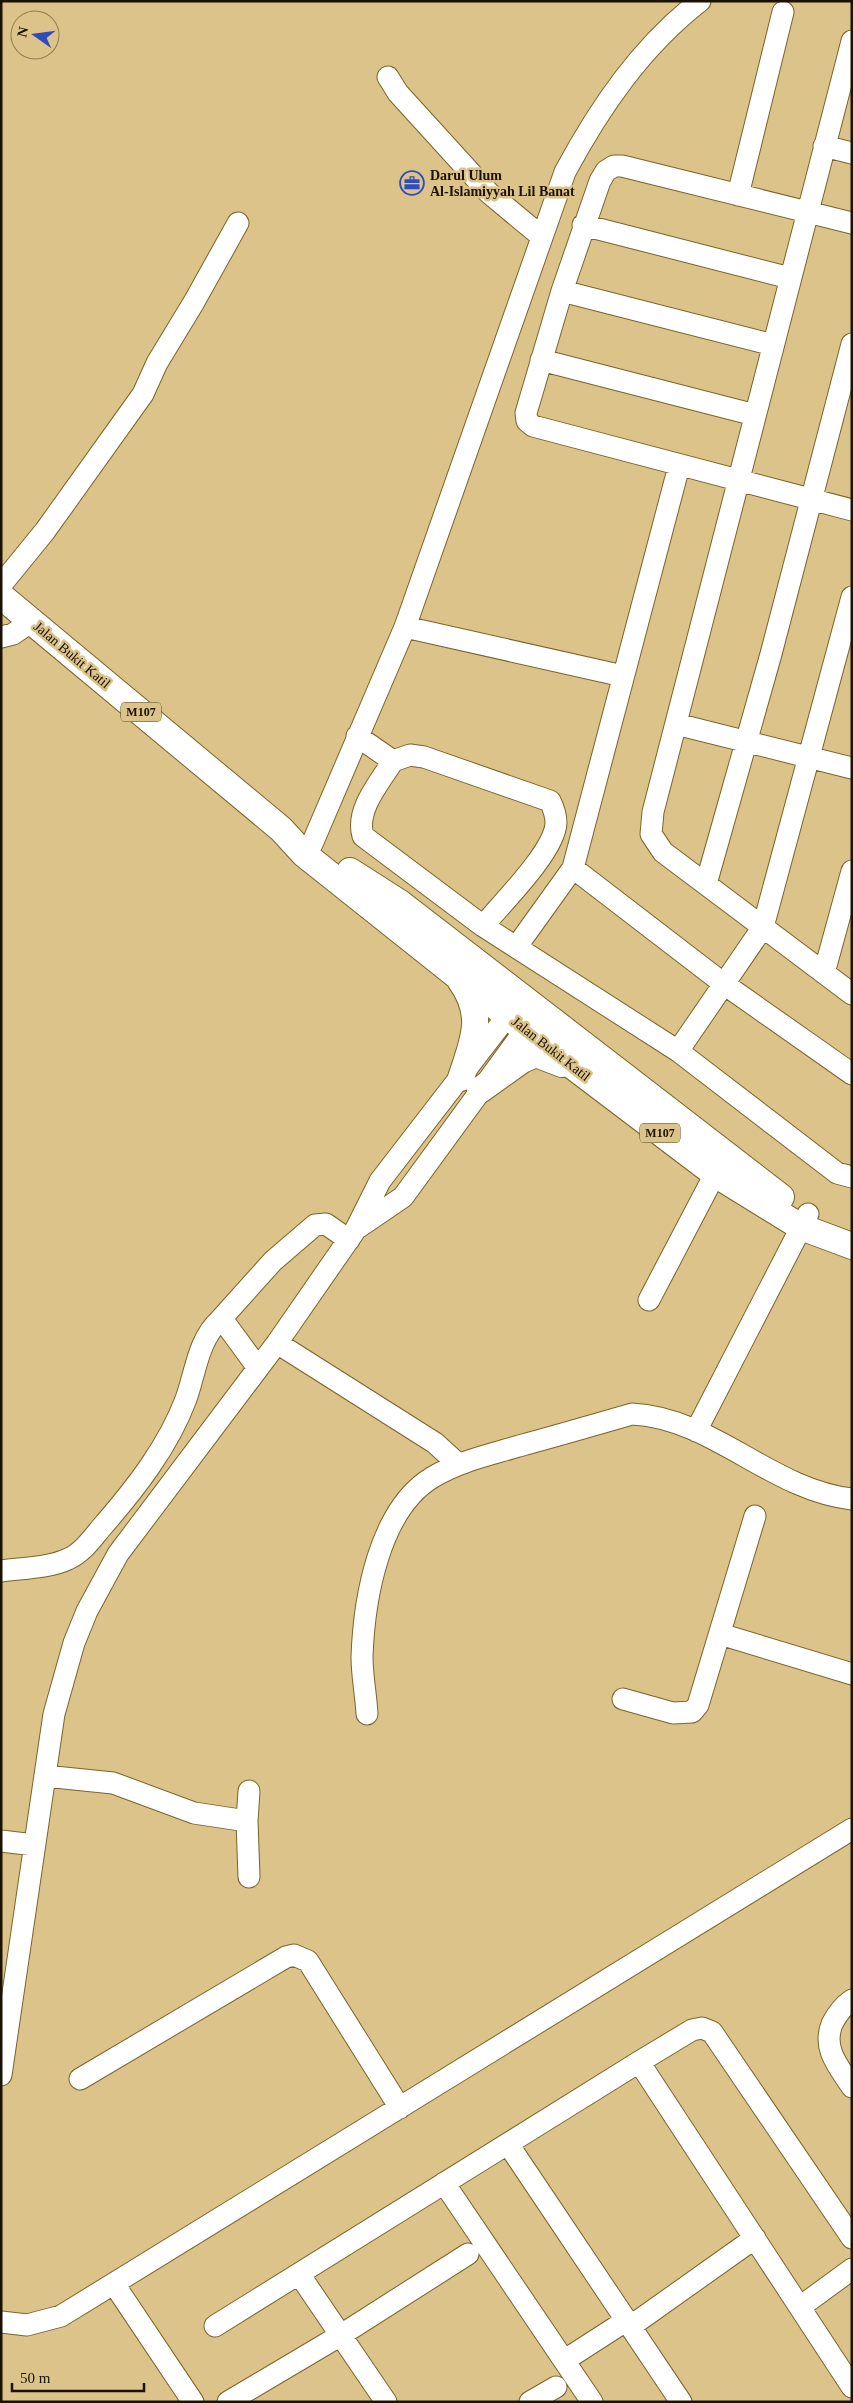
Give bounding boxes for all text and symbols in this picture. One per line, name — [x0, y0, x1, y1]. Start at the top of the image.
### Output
north arrow — [10, 10, 60, 60]
text: N — [14, 25, 31, 39]
place label: Darul Ulum Al-Islamiyyah Lil Banat — [430, 168, 575, 199]
office icon: Darul Ulum Al-Islamiyyah Lil Banat — [399, 170, 425, 196]
street label: Jalan Bukit Katil — [31, 619, 113, 691]
road number: M107 — [121, 702, 161, 722]
street label: Jalan Bukit Katil — [509, 1014, 593, 1084]
road number: M107 — [640, 1124, 680, 1142]
scale bar — [12, 2360, 145, 2392]
text: 50 m — [20, 2370, 51, 2386]

